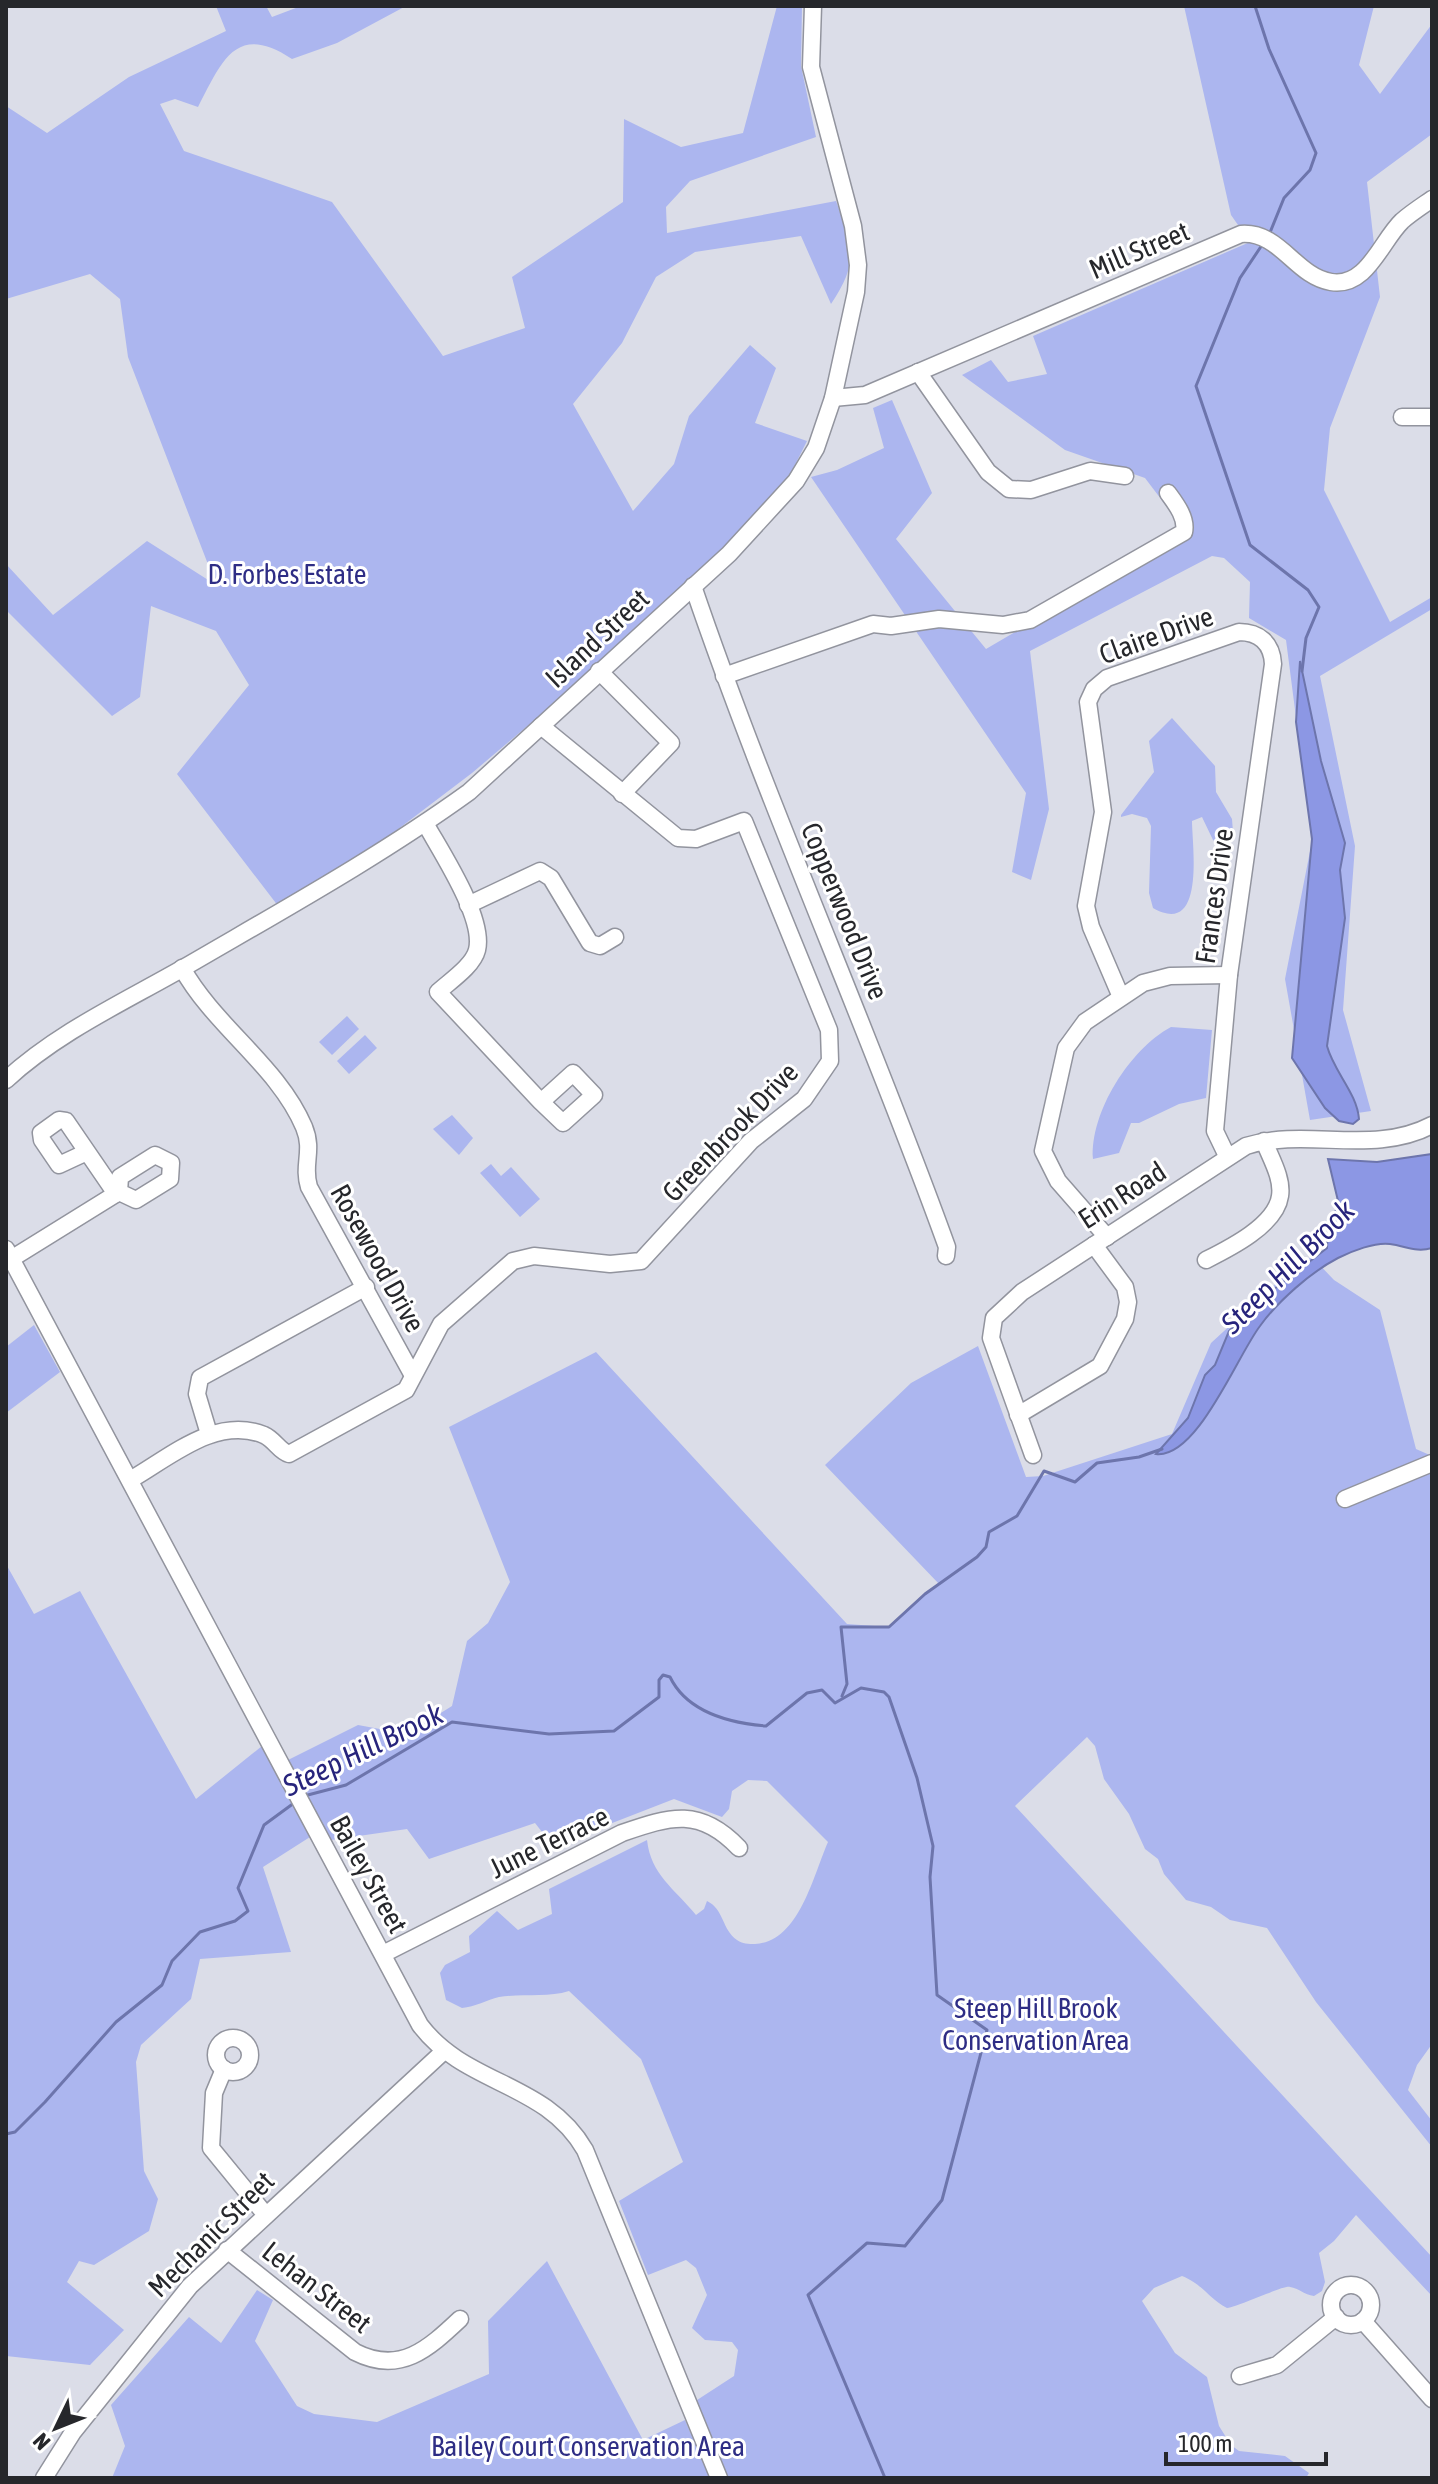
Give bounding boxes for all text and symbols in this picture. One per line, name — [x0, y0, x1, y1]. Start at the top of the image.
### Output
street label: Mill Street — [1084, 215, 1194, 285]
park label: D. Forbes Estate — [207, 558, 367, 590]
street label: Island Street — [539, 582, 655, 694]
street label: Claire Drive — [1095, 600, 1217, 670]
street label: Copperwood Drive — [795, 818, 895, 1004]
street label: Frances Drive — [1189, 826, 1239, 966]
street label: Greenbrook Drive — [656, 1056, 804, 1208]
street label: Erin Road — [1072, 1155, 1172, 1235]
street label: Rosewood Drive — [324, 1179, 432, 1337]
water label: Steep Hill Brook — [1213, 1192, 1361, 1340]
water label: Steep Hill Brook — [276, 1695, 449, 1803]
street label: June Terrace — [484, 1800, 614, 1884]
street label: Bailey Street — [324, 1810, 414, 1938]
park label: Steep Hill Brook Conservation Area — [942, 1992, 1130, 2056]
street label: Mechanic Street — [142, 2165, 280, 2303]
street label: Lehan Street — [256, 2235, 378, 2339]
north arrow — [16, 2388, 96, 2468]
scale bar — [1166, 2416, 1326, 2466]
text: N — [27, 2428, 55, 2455]
park label: Bailey Court Conservation Area — [431, 2430, 745, 2462]
text: 100 m — [1178, 2430, 1232, 2457]

